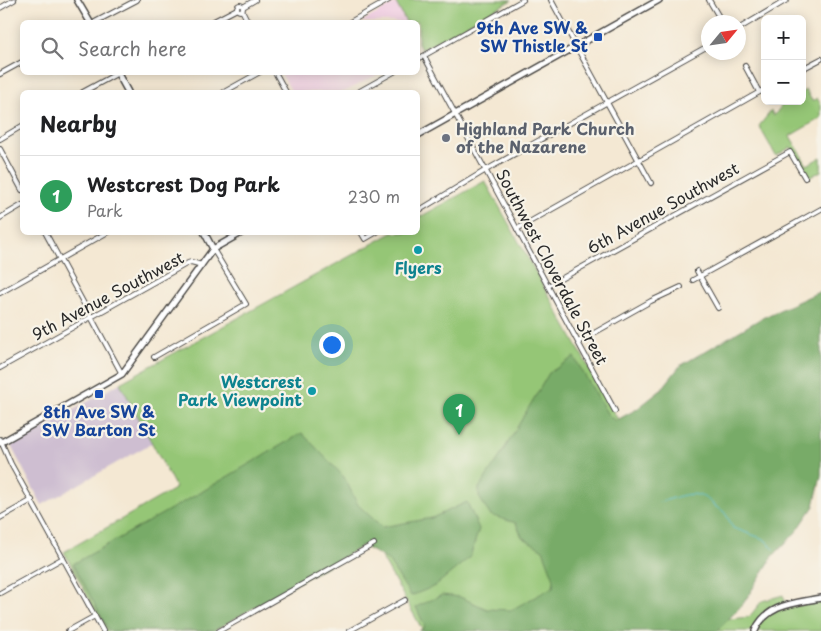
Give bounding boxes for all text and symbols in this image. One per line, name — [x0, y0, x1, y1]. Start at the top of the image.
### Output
place label: 9th Ave SW & SW Thistle St — [477, 15, 588, 57]
north arrow — [701, 15, 746, 60]
map controls — [761, 15, 806, 105]
button: + — [761, 15, 806, 60]
search box — [20, 20, 420, 75]
marker: 9th Ave SW & SW Thistle St — [592, 31, 604, 43]
icon: search — [38, 34, 66, 62]
text: Search here — [78, 34, 187, 62]
button: − — [761, 60, 806, 105]
text: Nearby — [40, 107, 117, 139]
place label: Highland Park Church of the Nazarene — [456, 116, 635, 158]
marker: Highland Park Church of the Nazarene — [440, 132, 452, 144]
street label: 6th Avenue Southwest — [582, 155, 743, 259]
street label: Southwest Cloverdale Street — [491, 164, 615, 369]
text: Westcrest Dog Park — [87, 170, 280, 198]
text: 1 — [52, 184, 60, 208]
text: 230 m — [348, 184, 400, 208]
text: Park — [87, 198, 123, 222]
marker: Flyers — [412, 244, 424, 256]
street label: 9th Avenue Southwest — [27, 245, 188, 345]
place label: Flyers — [394, 255, 442, 279]
your location — [319, 332, 345, 358]
place label: Westcrest Park Viewpoint — [178, 369, 302, 411]
marker: Westcrest Park Viewpoint — [306, 385, 318, 397]
marker: 8th Ave SW & SW Barton St — [93, 388, 105, 400]
pin: 1 — [443, 394, 475, 435]
place label: 8th Ave SW & SW Barton St — [42, 399, 156, 441]

